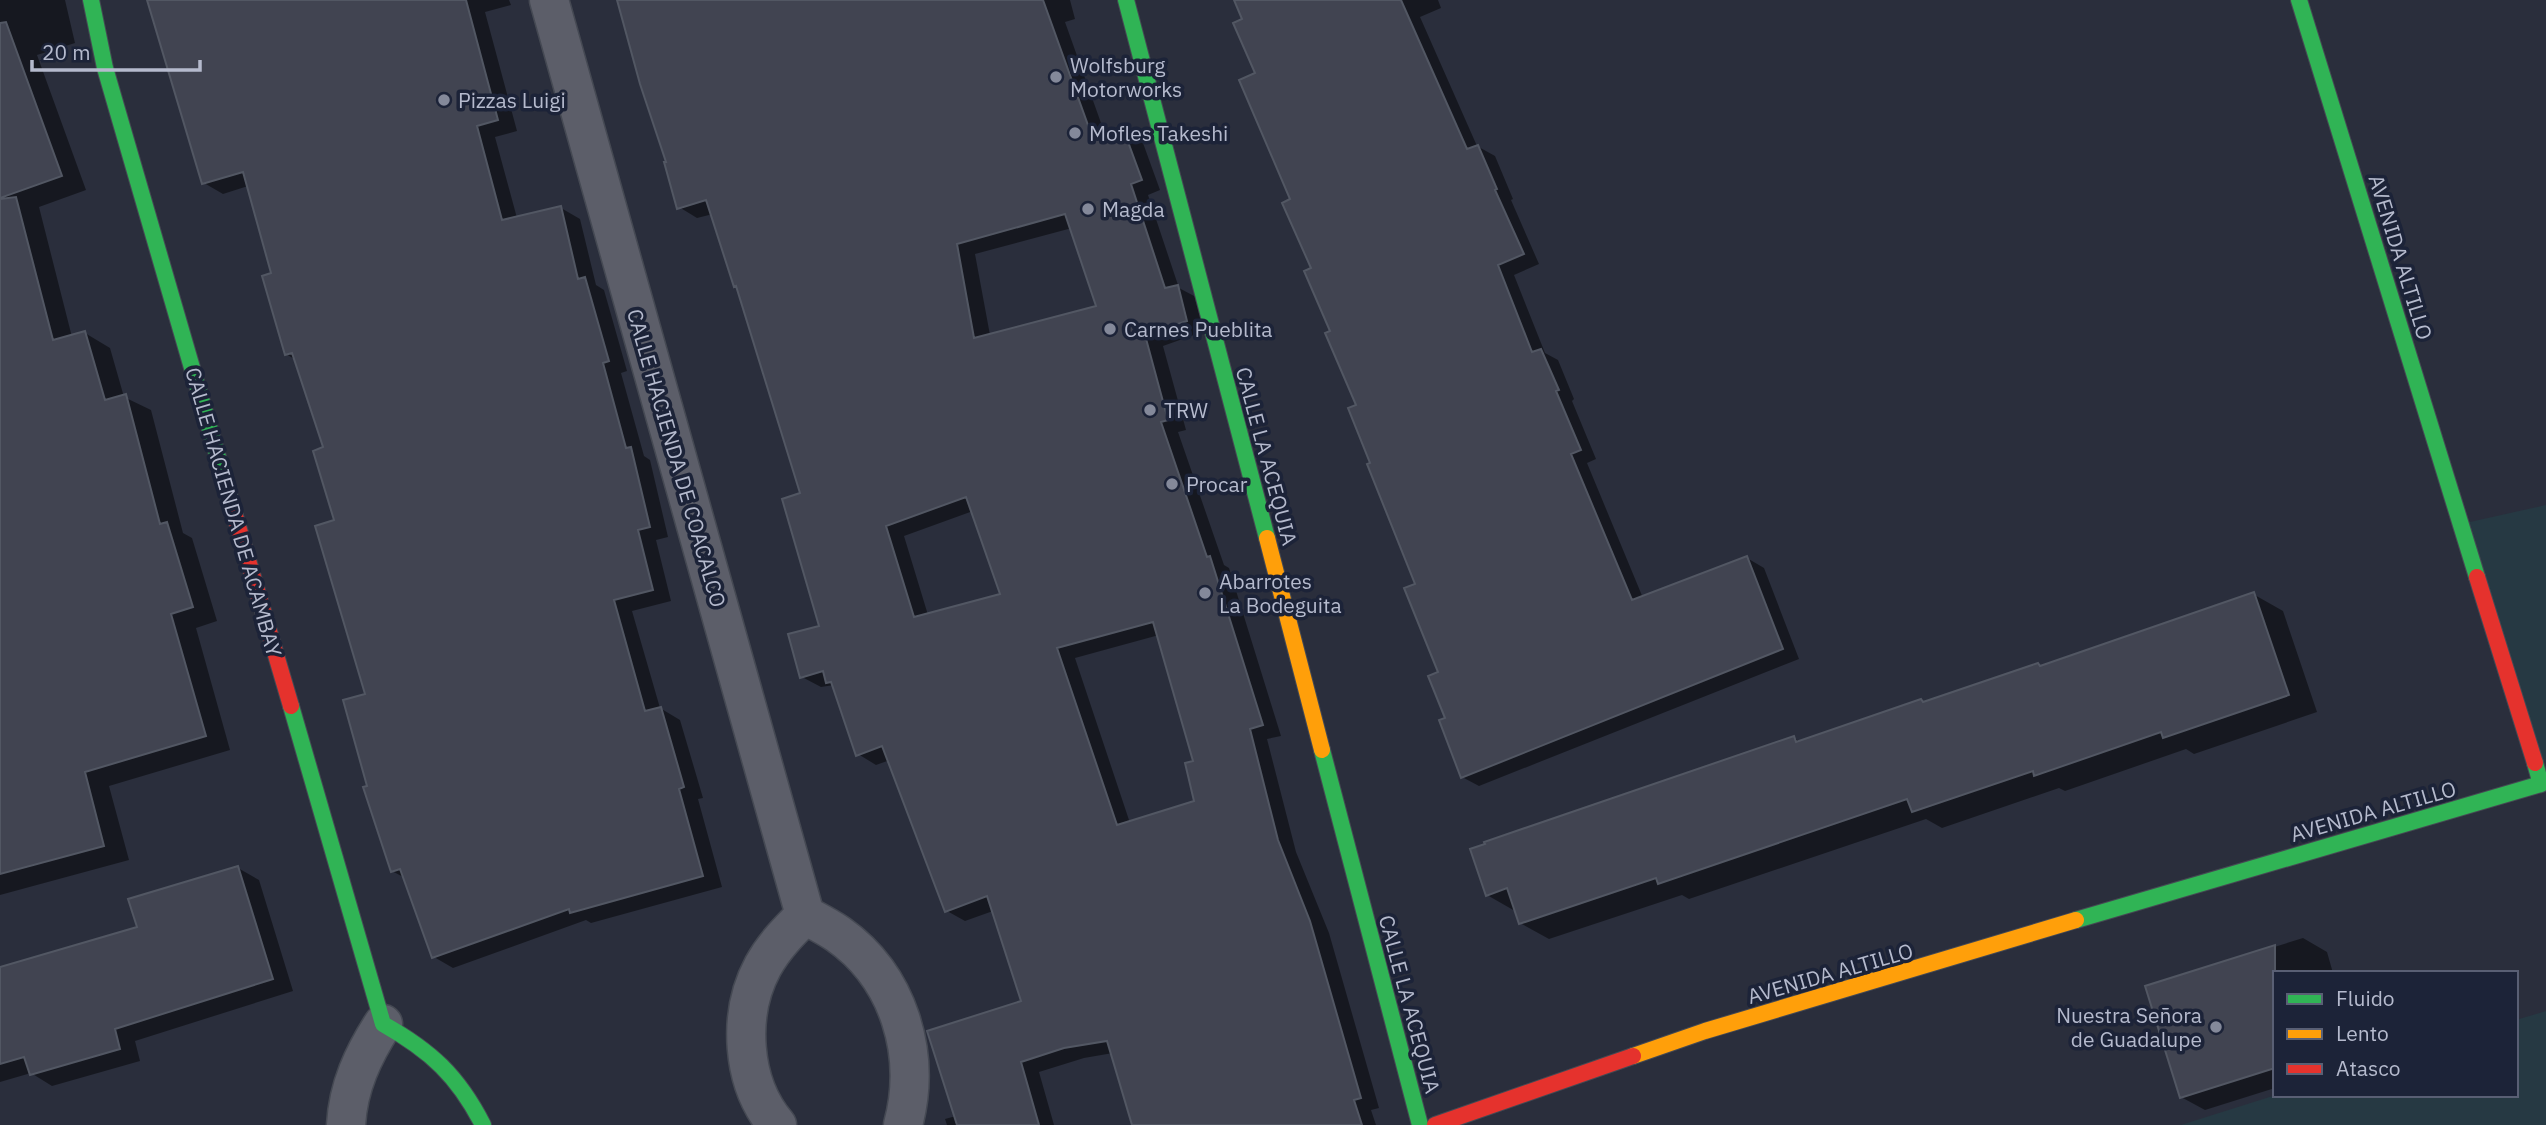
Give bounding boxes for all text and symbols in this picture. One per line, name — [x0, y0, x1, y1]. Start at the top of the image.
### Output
scale bar — [32, 28, 200, 72]
text: 20 m — [42, 38, 91, 66]
place label: Wolfsburg Motorworks — [1070, 51, 1182, 103]
marker: Wolfsburg Motorworks — [1048, 69, 1064, 85]
place label: Pizzas Luigi — [458, 86, 566, 114]
marker: Pizzas Luigi — [436, 92, 452, 108]
place label: Mofles Takeshi — [1089, 119, 1228, 147]
marker: Mofles Takeshi — [1067, 125, 1083, 141]
street label: AVENIDA ALTILLO — [2363, 171, 2439, 343]
place label: Magda — [1102, 195, 1165, 223]
marker: Magda — [1080, 201, 1096, 217]
street label: CALLE HACIENDA DE COACALCO — [621, 305, 733, 611]
place label: Carnes Pueblita — [1124, 315, 1273, 343]
marker: Carnes Pueblita — [1102, 321, 1118, 337]
street label: CALLE HACIENDA DE ACAMBAY — [179, 364, 289, 660]
street label: CALLE LA ACEQUIA — [1230, 364, 1304, 548]
place label: TRW — [1164, 396, 1208, 424]
marker: TRW — [1142, 402, 1158, 418]
place label: Procar — [1186, 470, 1248, 498]
marker: Procar — [1164, 476, 1180, 492]
place label: Abarrotes La Bodeguita — [1219, 567, 1342, 619]
marker: Abarrotes La Bodeguita — [1197, 585, 1213, 601]
street label: AVENIDA ALTILLO — [2287, 774, 2459, 848]
street label: CALLE LA ACEQUIA — [1373, 912, 1447, 1096]
street label: AVENIDA ALTILLO — [1744, 936, 1916, 1010]
legend — [2273, 971, 2518, 1097]
text: Fluido — [2336, 984, 2395, 1012]
place label: Nuestra Señora de Guadalupe — [2056, 1001, 2202, 1053]
marker: Nuestra Señora de Guadalupe — [2208, 1019, 2224, 1035]
text: Lento — [2336, 1019, 2389, 1047]
text: Atasco — [2336, 1054, 2400, 1082]

